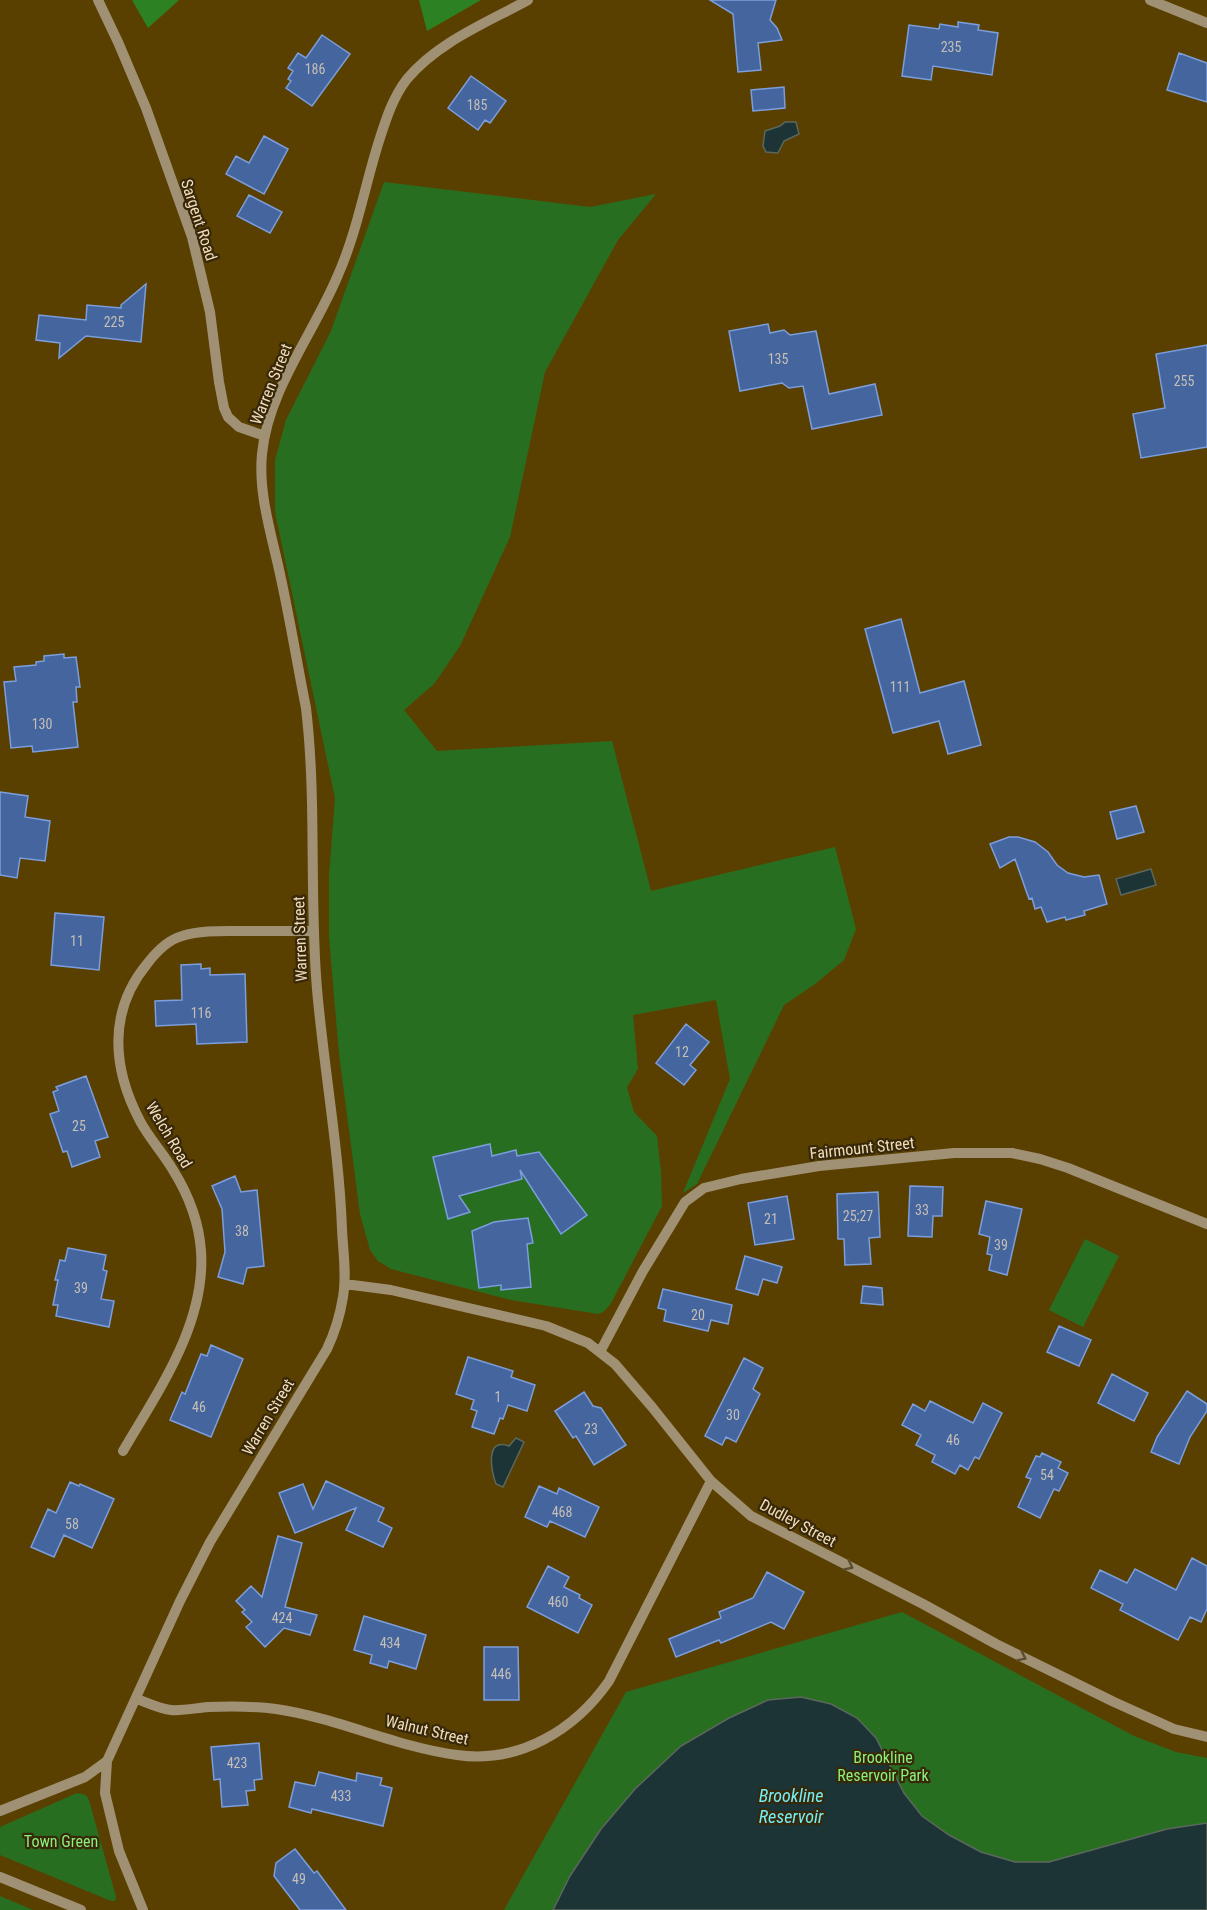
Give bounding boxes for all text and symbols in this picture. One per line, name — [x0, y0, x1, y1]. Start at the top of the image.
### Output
house number: 235 — [941, 39, 961, 55]
house number: 186 — [305, 61, 325, 77]
house number: 185 — [467, 97, 487, 113]
street label: Sargent Road — [177, 177, 221, 263]
house number: 225 — [104, 314, 124, 330]
street label: Warren Street — [246, 341, 296, 427]
house number: 135 — [768, 351, 788, 367]
house number: 255 — [1174, 373, 1194, 389]
house number: 111 — [890, 679, 910, 695]
house number: 130 — [32, 716, 52, 732]
street label: Warren Street — [289, 896, 311, 982]
house number: 11 — [70, 933, 84, 949]
house number: 116 — [191, 1005, 211, 1021]
house number: 12 — [675, 1044, 689, 1060]
street label: Welch Road — [142, 1098, 196, 1172]
house number: 25 — [72, 1118, 86, 1134]
street label: Fairmount Street — [809, 1133, 916, 1163]
house number: 33 — [915, 1202, 929, 1218]
house number: 25;27 — [843, 1208, 873, 1224]
house number: 21 — [764, 1211, 778, 1227]
house number: 38 — [235, 1223, 249, 1239]
house number: 39 — [994, 1237, 1008, 1253]
house number: 39 — [74, 1280, 88, 1296]
house number: 20 — [691, 1307, 705, 1323]
street label: Warren Street — [238, 1375, 298, 1459]
house number: 1 — [495, 1389, 501, 1405]
house number: 46 — [192, 1399, 206, 1415]
house number: 30 — [726, 1407, 740, 1423]
house number: 23 — [584, 1421, 598, 1437]
house number: 46 — [946, 1432, 960, 1448]
house number: 54 — [1040, 1467, 1054, 1483]
street label: Dudley Street — [757, 1495, 840, 1551]
house number: 468 — [552, 1504, 572, 1520]
house number: 58 — [65, 1516, 79, 1532]
one-way arrow — [843, 1559, 854, 1570]
house number: 460 — [548, 1594, 568, 1610]
house number: 424 — [272, 1610, 292, 1626]
house number: 434 — [380, 1635, 400, 1651]
one-way arrow — [1016, 1649, 1027, 1661]
house number: 446 — [491, 1666, 511, 1682]
street label: Walnut Street — [384, 1711, 471, 1749]
park label: Brookline Reservoir Park — [837, 1748, 929, 1785]
house number: 423 — [227, 1755, 247, 1771]
water label: Brookline Reservoir — [759, 1785, 824, 1827]
house number: 433 — [331, 1788, 351, 1804]
park label: Town Green — [24, 1832, 98, 1851]
house number: 49 — [292, 1871, 306, 1887]

